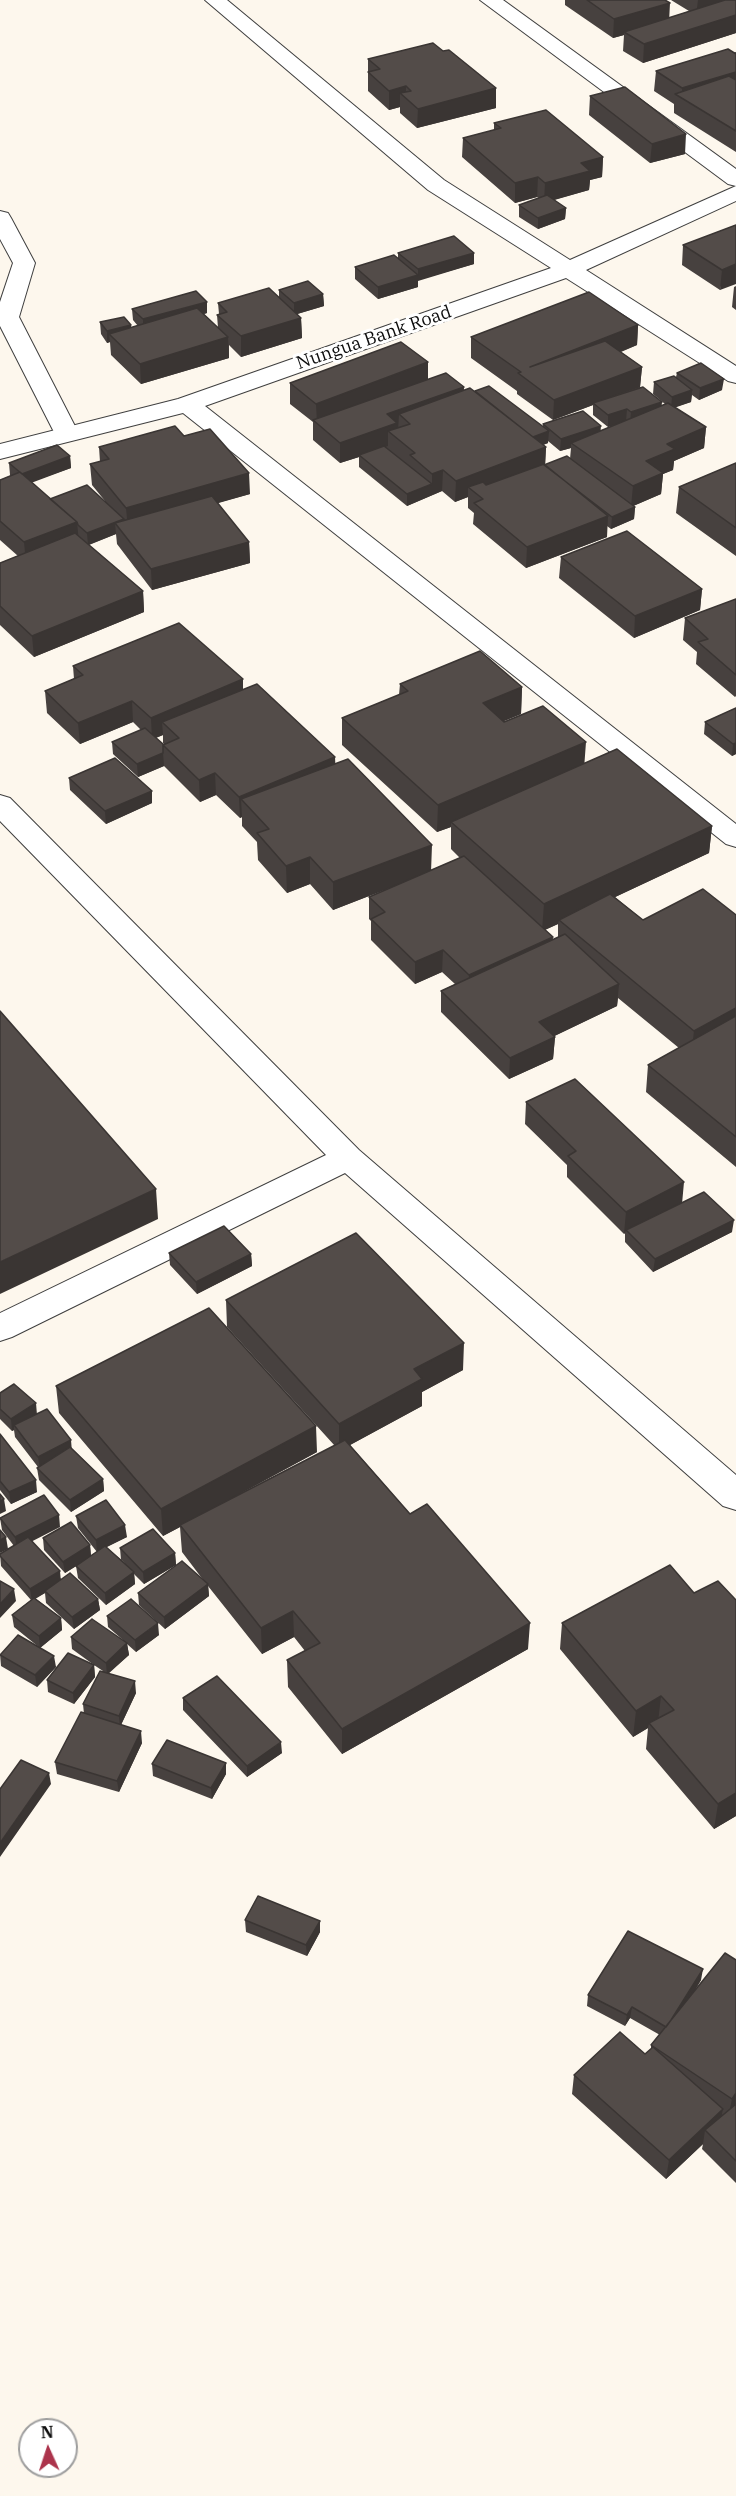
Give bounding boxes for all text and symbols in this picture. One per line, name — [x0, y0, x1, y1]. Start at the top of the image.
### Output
street label: Nungua Bank Road — [294, 301, 454, 375]
north arrow — [18, 2418, 78, 2478]
text: N — [40, 2422, 54, 2442]

